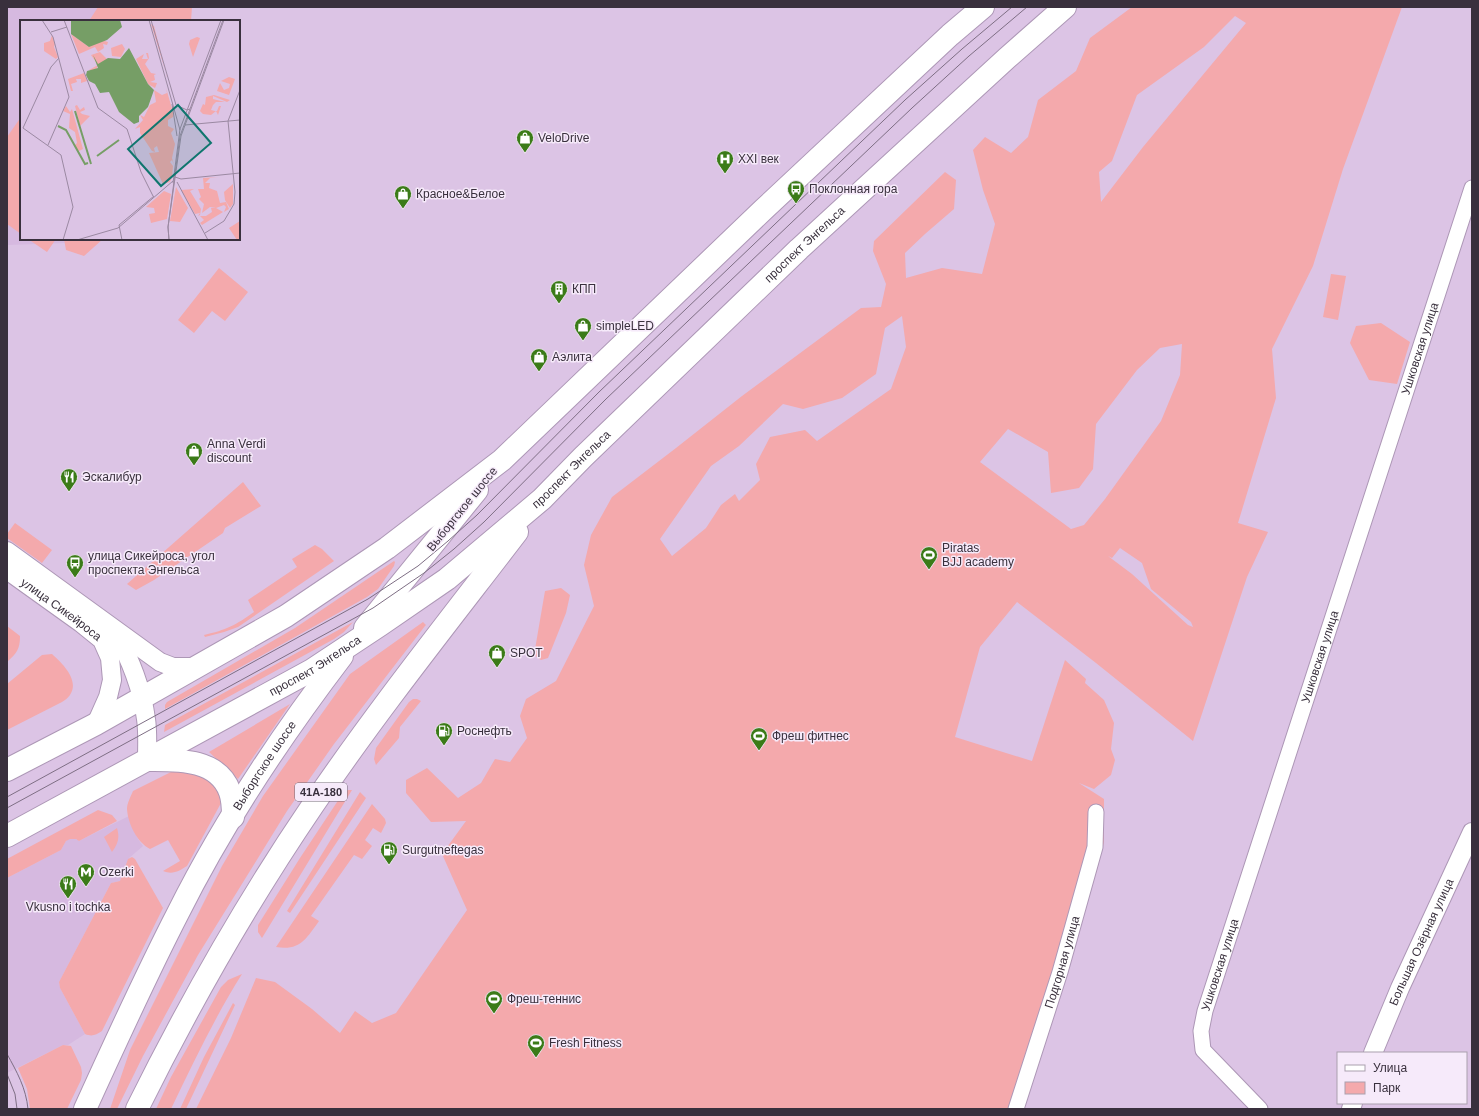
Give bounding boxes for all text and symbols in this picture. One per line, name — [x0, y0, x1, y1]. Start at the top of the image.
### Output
inset map — [20, 20, 240, 240]
shop icon: VeloDrive — [515, 128, 535, 153]
place label: VeloDrive — [538, 131, 590, 145]
hospital icon: XXI век — [715, 149, 735, 174]
place label: XXI век — [738, 152, 780, 166]
bus stop icon: Поклонная гора — [786, 179, 806, 204]
place label: Поклонная гора — [809, 182, 898, 196]
shop icon: Красное&Белое — [393, 184, 413, 209]
place label: Красное&Белое — [416, 187, 505, 201]
street label: проспект Энгельса — [762, 203, 848, 285]
building icon: КПП — [549, 279, 569, 304]
place label: КПП — [572, 282, 596, 296]
street label: Ушковская улица — [1398, 300, 1442, 396]
shop icon: simpleLED — [573, 316, 593, 341]
place label: simpleLED — [596, 319, 654, 333]
shop icon: Аэлита — [529, 347, 549, 372]
place label: Аэлита — [552, 350, 592, 364]
street label: проспект Энгельса — [529, 427, 614, 511]
place label: Anna Verdi discount — [207, 437, 266, 465]
shop icon: Anna Verdi discount — [184, 441, 204, 466]
street label: Выборгское шоссе — [424, 464, 500, 554]
restaurant icon: Эскалибур — [59, 467, 79, 492]
place label: Эскалибур — [82, 470, 142, 484]
place label: Piratas BJJ academy — [942, 541, 1014, 569]
sports icon: Piratas BJJ academy — [919, 545, 939, 570]
place label: улица Сикейроса, угол проспекта Энгельса — [88, 549, 215, 577]
bus stop icon: улица Сикейроса, угол проспекта Энгельса — [65, 553, 85, 578]
street label: улица Сикейроса — [18, 575, 105, 644]
street label: Ушковская улица — [1298, 609, 1342, 705]
street label: проспект Энгельса — [267, 632, 364, 699]
shop icon: SPOT — [487, 643, 507, 668]
place label: SPOT — [510, 646, 543, 660]
street label: Выборгское шоссе — [230, 718, 299, 813]
fuel station icon: Роснефть — [434, 721, 454, 746]
place label: Роснефть — [457, 724, 512, 738]
sports icon: Фреш фитнес — [749, 726, 769, 751]
place label: Фреш фитнес — [772, 729, 849, 743]
road number: 41А-180 — [295, 783, 347, 801]
fuel station icon: Surgutneftegas — [379, 840, 399, 865]
place label: Surgutneftegas — [402, 843, 483, 857]
metro station icon: Ozerki — [76, 862, 96, 887]
place label: Ozerki — [99, 865, 134, 879]
restaurant icon: Vkusno i tochka — [58, 874, 78, 899]
street label: Большая Озёрная улица — [1386, 876, 1457, 1008]
place label: Vkusno i tochka — [26, 900, 111, 914]
street label: Подгорная улица — [1042, 914, 1082, 1010]
street label: Ушковская улица — [1198, 917, 1242, 1013]
sports icon: Фреш-теннис — [484, 989, 504, 1014]
place label: Фреш-теннис — [507, 992, 581, 1006]
sports icon: Fresh Fitness — [526, 1033, 546, 1058]
place label: Fresh Fitness — [549, 1036, 622, 1050]
legend — [1337, 1052, 1467, 1104]
text: Улица — [1373, 1061, 1407, 1075]
text: Парк — [1373, 1081, 1401, 1095]

